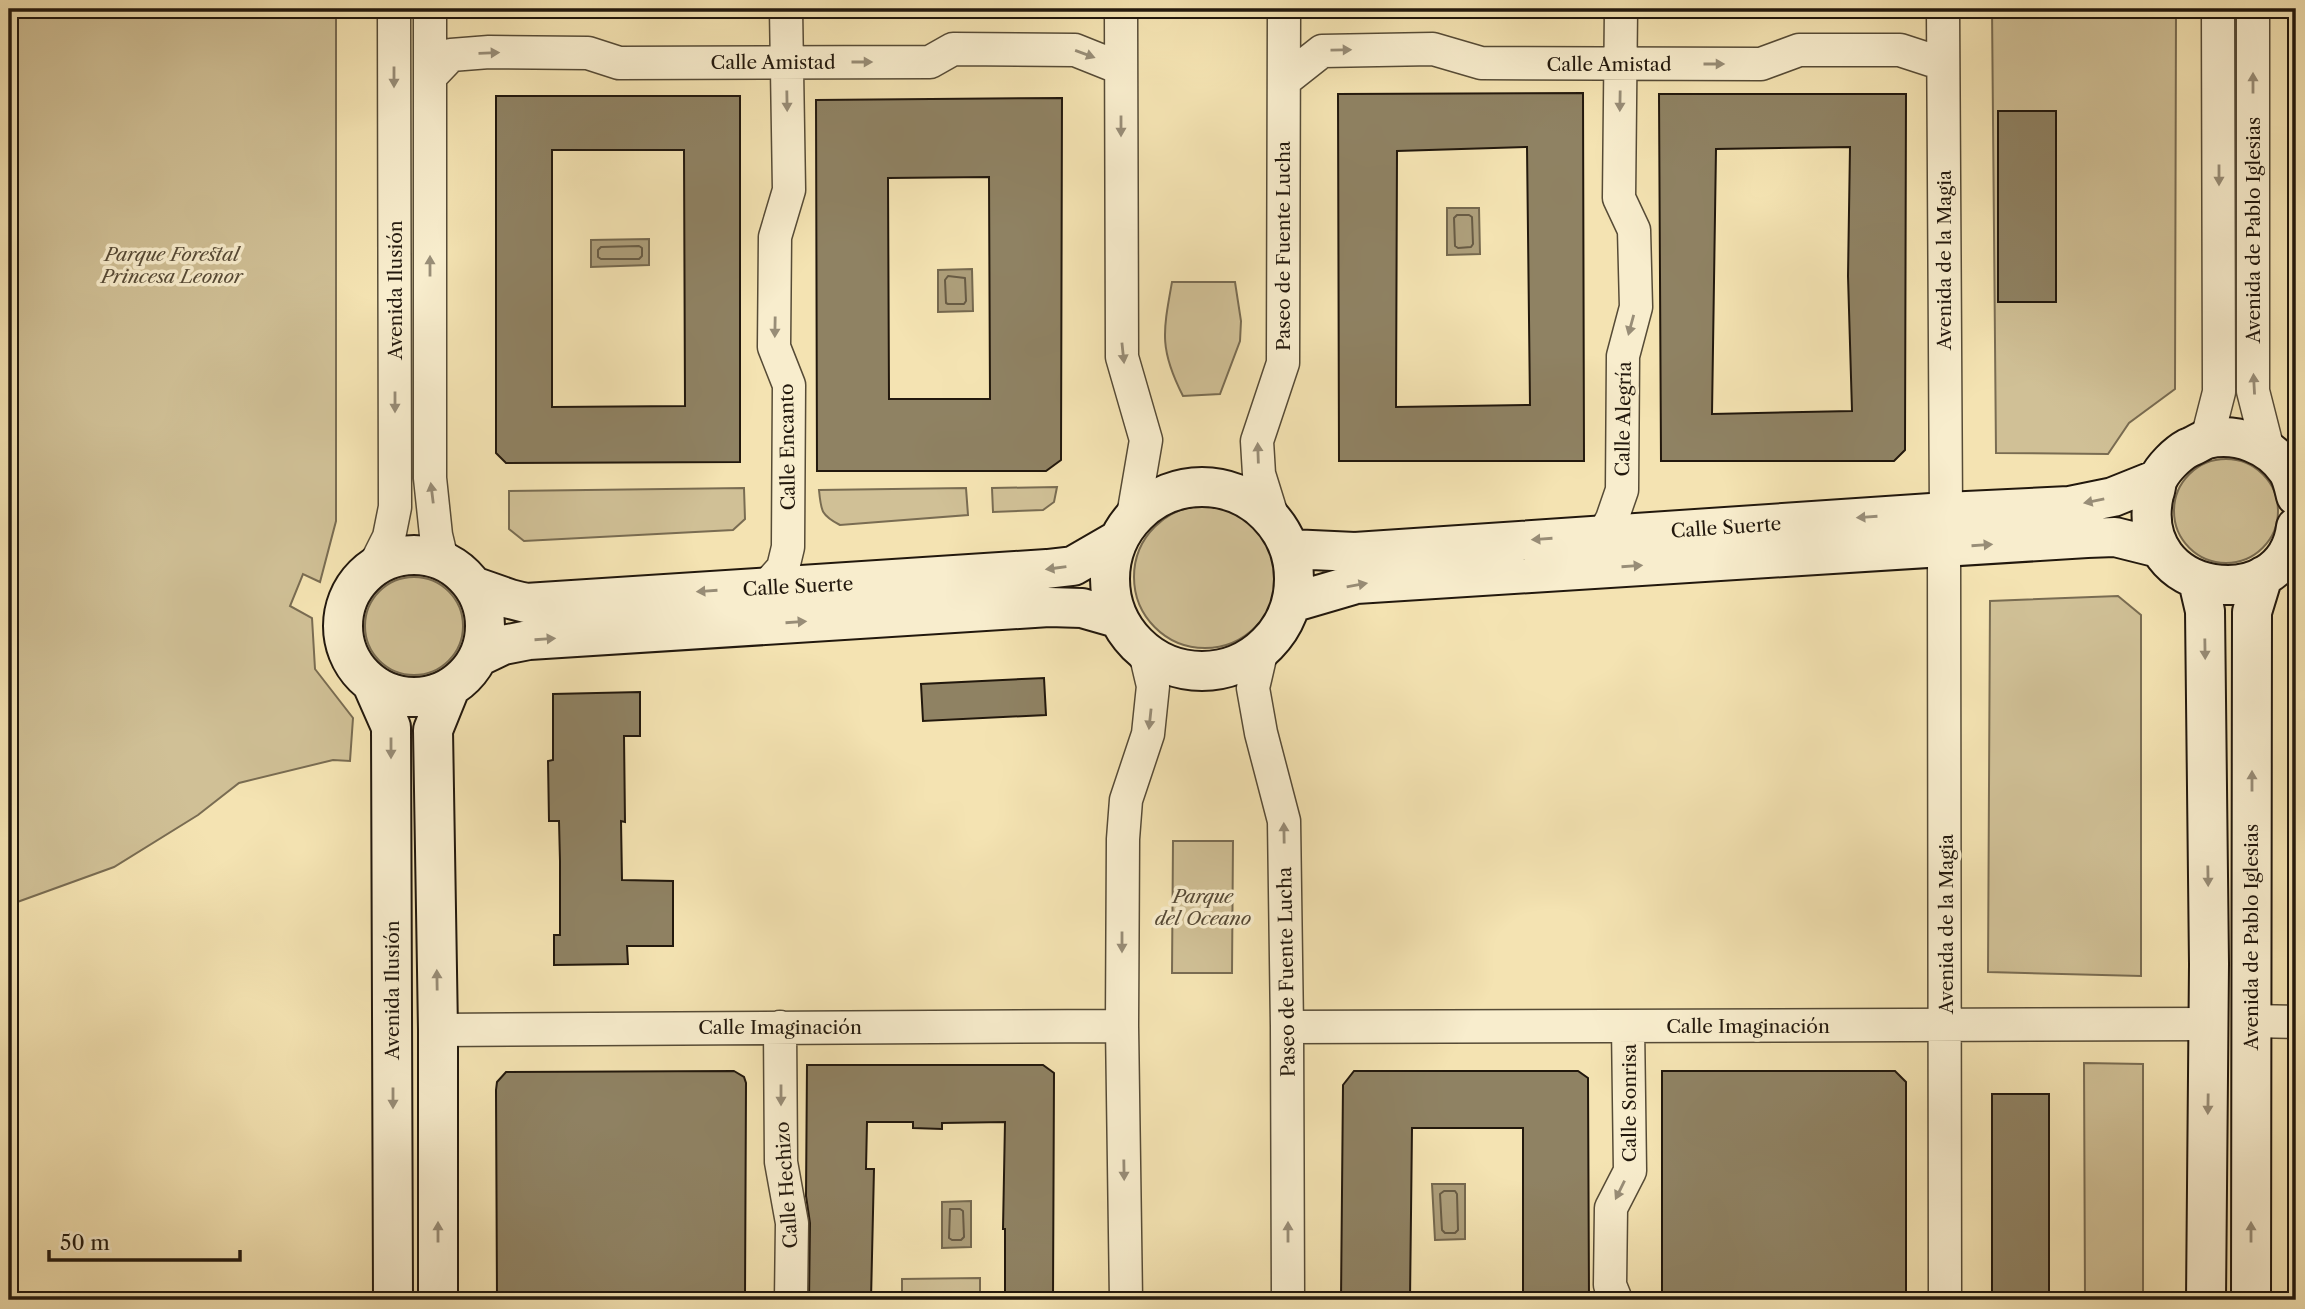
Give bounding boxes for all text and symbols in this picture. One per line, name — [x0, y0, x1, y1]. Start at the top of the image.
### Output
one-way arrow — [1331, 45, 1353, 56]
one-way arrow — [478, 47, 500, 58]
one-way arrow — [1075, 49, 1096, 60]
street label: Calle Amistad — [711, 51, 836, 74]
street label: Calle Amistad — [1547, 53, 1672, 76]
one-way arrow — [851, 56, 873, 68]
one-way arrow — [1703, 58, 1725, 70]
one-way arrow — [388, 66, 400, 88]
one-way arrow — [2247, 72, 2259, 94]
one-way arrow — [781, 91, 793, 113]
one-way arrow — [1615, 91, 1626, 113]
one-way arrow — [1115, 115, 1127, 137]
street label: Avenida de Pablo Iglesias — [2242, 117, 2265, 344]
street label: Paseo de Fuente Lucha — [1272, 141, 1295, 351]
one-way arrow — [2213, 164, 2225, 186]
street label: Avenida de la Magia — [1933, 170, 1956, 351]
street label: Avenida Ilusión — [384, 220, 407, 361]
park label: Parque Forestal Princesa Leonor — [99, 243, 244, 288]
one-way arrow — [424, 254, 436, 276]
one-way arrow — [1625, 314, 1636, 336]
one-way arrow — [769, 316, 780, 338]
one-way arrow — [1118, 342, 1129, 364]
street label: Calle Alegría — [1611, 361, 1636, 477]
one-way arrow — [2248, 373, 2259, 395]
street label: Calle Encanto — [775, 383, 800, 511]
one-way arrow — [389, 392, 401, 414]
one-way arrow — [1252, 442, 1263, 464]
one-way arrow — [426, 482, 437, 504]
one-way arrow — [2083, 495, 2105, 506]
street label: Calle Suerte — [1670, 512, 1782, 543]
one-way arrow — [1856, 512, 1878, 523]
one-way arrow — [1531, 534, 1553, 545]
one-way arrow — [1971, 539, 1993, 550]
one-way arrow — [1622, 560, 1644, 571]
one-way arrow — [1045, 563, 1067, 574]
street label: Calle Suerte — [742, 572, 854, 601]
one-way arrow — [1346, 579, 1368, 590]
one-way arrow — [696, 586, 718, 597]
one-way arrow — [785, 616, 807, 627]
one-way arrow — [534, 633, 556, 644]
one-way arrow — [2200, 638, 2211, 660]
one-way arrow — [1144, 708, 1155, 730]
one-way arrow — [385, 738, 397, 760]
one-way arrow — [2246, 770, 2257, 792]
one-way arrow — [1278, 822, 1290, 844]
street label: Avenida de Pablo Iglesias — [2240, 824, 2263, 1051]
street label: Avenida de la Magia — [1935, 834, 1958, 1015]
one-way arrow — [2202, 866, 2214, 888]
street label: Paseo de Fuente Lucha — [1273, 867, 1300, 1077]
park label: Parque del Oceano — [1155, 885, 1251, 930]
street label: Avenida Ilusión — [381, 920, 404, 1061]
one-way arrow — [1116, 931, 1128, 953]
one-way arrow — [431, 969, 443, 991]
street label: Calle Imaginación — [1666, 1015, 1830, 1038]
street label: Calle Imaginación — [698, 1016, 862, 1039]
street label: Calle Sonrisa — [1618, 1044, 1641, 1162]
one-way arrow — [775, 1084, 787, 1106]
one-way arrow — [387, 1088, 398, 1110]
one-way arrow — [2203, 1093, 2214, 1115]
street label: Calle Hechizo — [771, 1121, 802, 1249]
one-way arrow — [1118, 1159, 1130, 1181]
one-way arrow — [1615, 1180, 1626, 1200]
scale bar — [49, 1218, 240, 1262]
one-way arrow — [432, 1221, 444, 1243]
one-way arrow — [1282, 1221, 1294, 1243]
one-way arrow — [2245, 1221, 2257, 1243]
text: 50 m — [60, 1230, 110, 1255]

